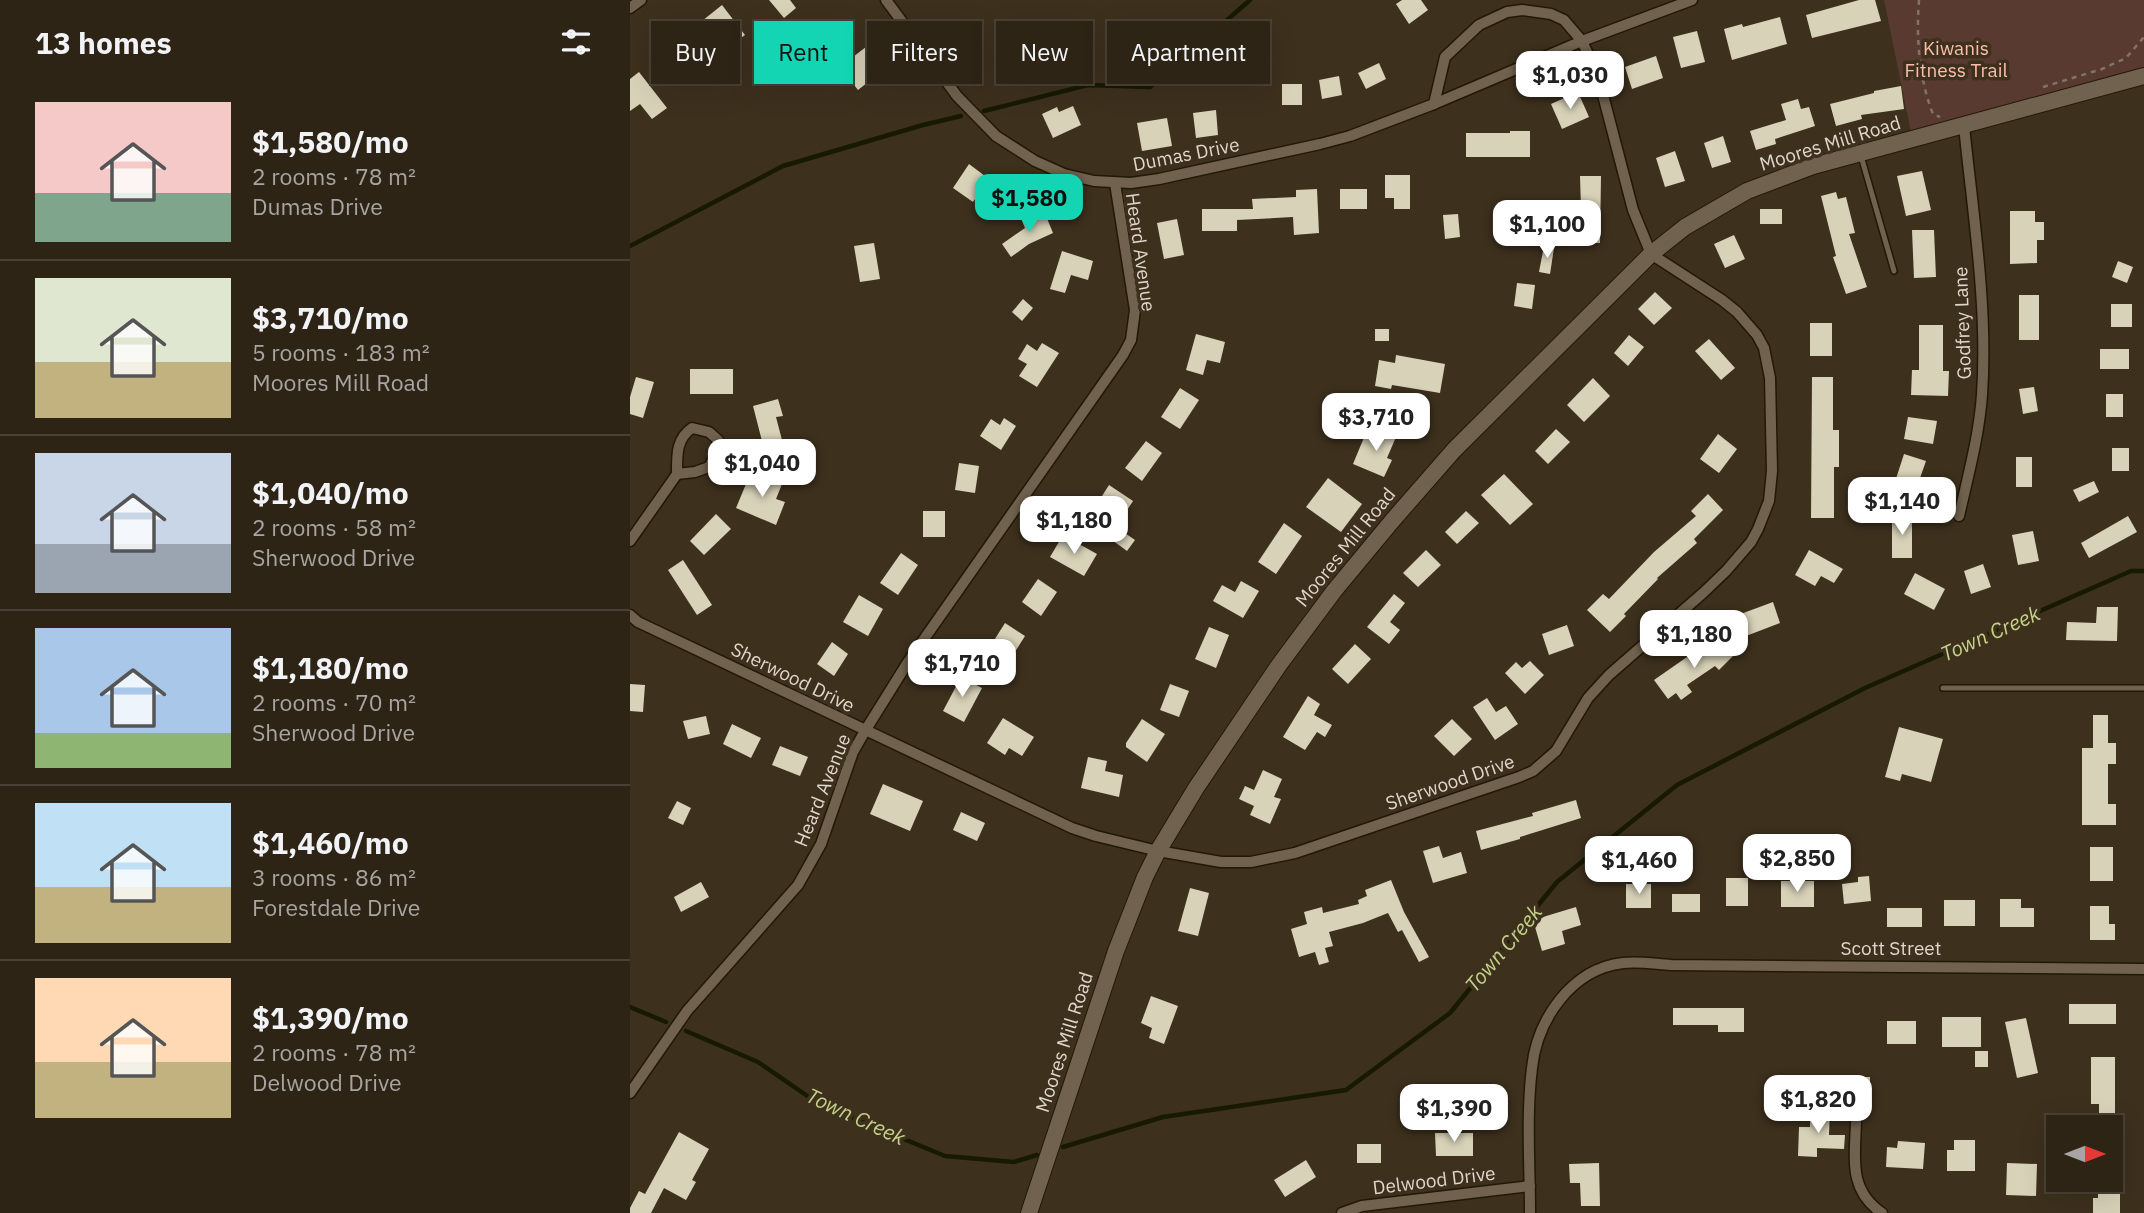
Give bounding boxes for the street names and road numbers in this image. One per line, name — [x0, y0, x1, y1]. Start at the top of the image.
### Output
street label: Moores Mill Road — [1757, 110, 1903, 176]
street label: Dumas Drive — [1131, 132, 1241, 176]
street label: Heard Avenue — [1121, 191, 1161, 313]
street label: Godfrey Lane — [1948, 266, 1976, 380]
street label: Moores Mill Road — [1290, 483, 1400, 611]
street label: Sherwood Drive — [727, 637, 859, 717]
street label: Heard Avenue — [788, 730, 856, 850]
street label: Sherwood Drive — [1382, 749, 1518, 815]
street label: Scott Street — [1841, 936, 1941, 960]
street label: Moores Mill Road — [1030, 969, 1098, 1115]
street label: Delwood Drive — [1371, 1161, 1497, 1199]

